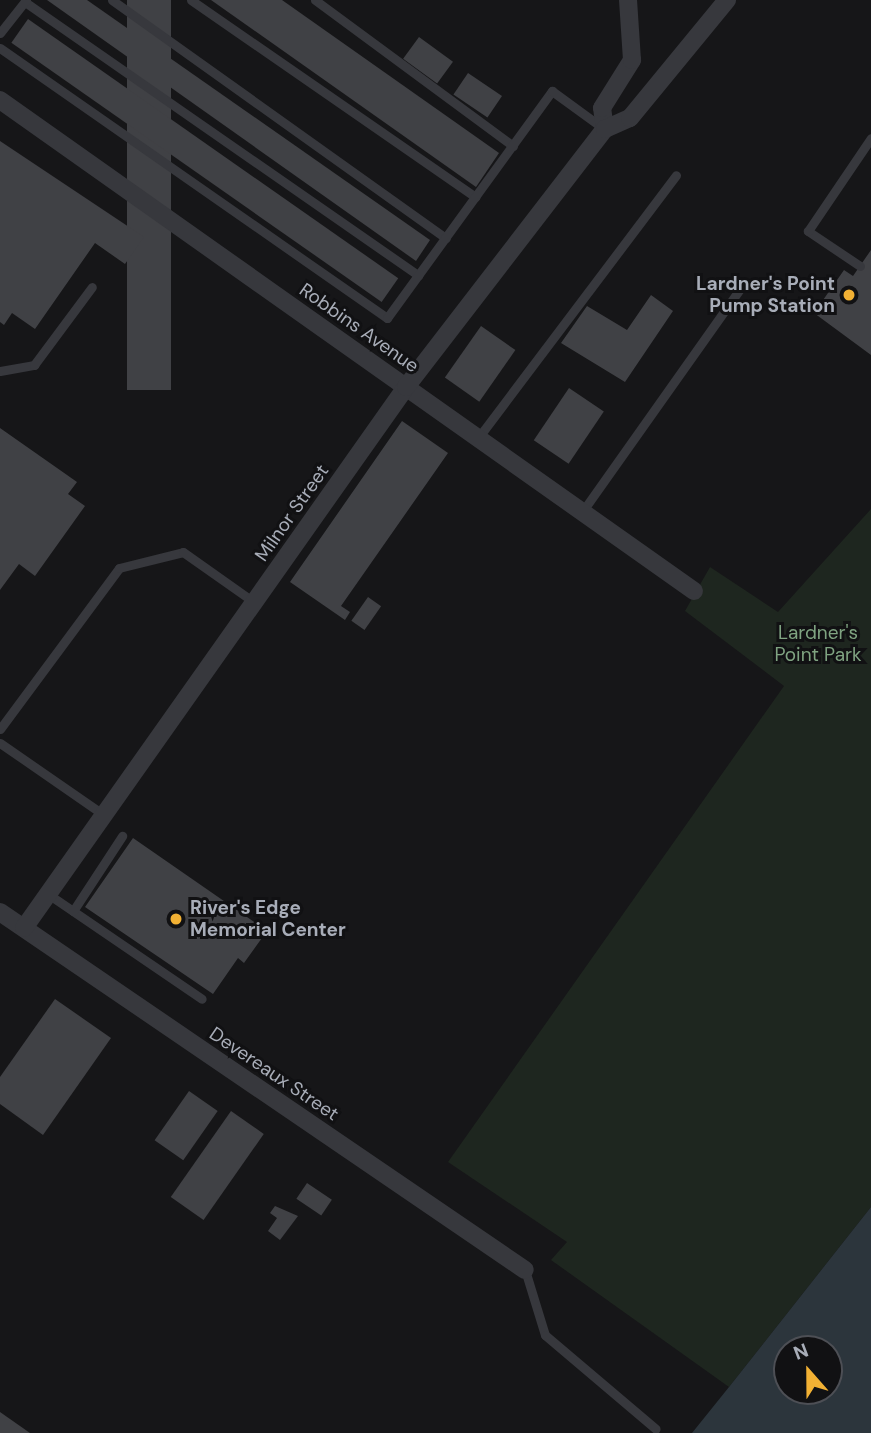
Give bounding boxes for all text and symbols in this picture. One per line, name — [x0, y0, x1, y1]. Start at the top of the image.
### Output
place label: Lardner's Point Pump Station — [696, 273, 835, 317]
street label: Robbins Avenue — [295, 278, 423, 378]
marker: Lardner's Point Pump Station — [841, 287, 857, 303]
street label: Milnor Street — [250, 460, 334, 566]
park label: Lardner's Point Park — [774, 622, 862, 666]
place label: River's Edge Memorial Center — [190, 897, 346, 941]
marker: River's Edge Memorial Center — [168, 911, 184, 927]
street label: Devereaux Street — [205, 1022, 343, 1126]
north arrow — [773, 1335, 843, 1405]
text: N — [790, 1338, 812, 1366]

